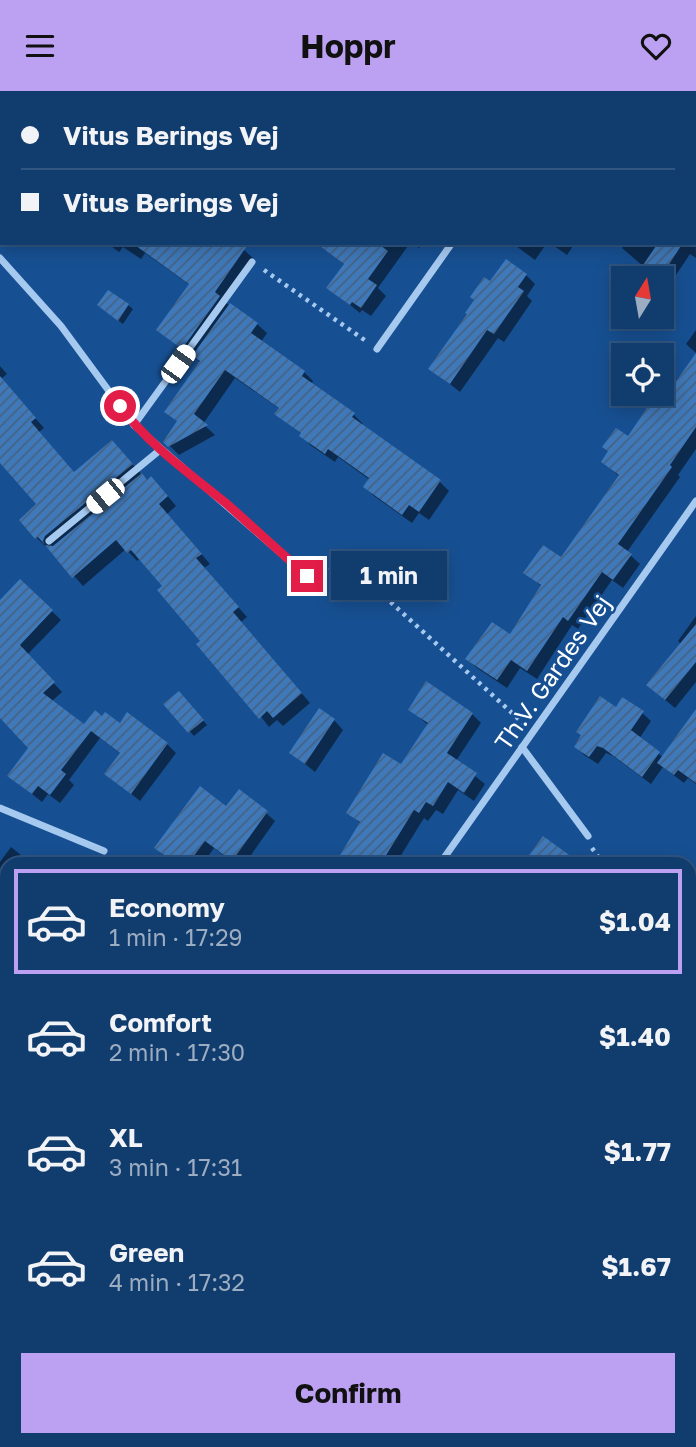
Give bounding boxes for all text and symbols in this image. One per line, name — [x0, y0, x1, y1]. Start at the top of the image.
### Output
icon: menu — [21, 27, 59, 65]
text: Hoppr — [300, 27, 396, 65]
icon: heart — [637, 27, 675, 65]
text: Vitus Berings Vej — [63, 120, 279, 151]
text: Vitus Berings Vej — [63, 187, 279, 218]
north arrow — [611, 266, 674, 329]
map controls — [611, 266, 674, 406]
car — [158, 341, 199, 387]
button: locate — [611, 343, 674, 406]
route start — [104, 390, 136, 422]
car — [83, 475, 128, 517]
callout: 1 min — [332, 552, 447, 601]
route end — [291, 560, 323, 592]
text: 1 min — [360, 561, 418, 589]
street label: Th.V. Gardes Vej — [488, 589, 616, 755]
icon: car — [25, 890, 88, 953]
text: Economy — [109, 892, 225, 923]
text: $1.04 — [599, 906, 671, 937]
text: 1 min · 17:29 — [109, 923, 242, 951]
icon: car — [25, 1005, 88, 1068]
text: Comfort — [109, 1007, 212, 1038]
text: $1.40 — [599, 1021, 671, 1052]
text: 2 min · 17:30 — [109, 1038, 245, 1066]
icon: car — [25, 1120, 88, 1183]
text: XL — [109, 1122, 143, 1153]
text: $1.77 — [604, 1136, 671, 1167]
text: 3 min · 17:31 — [109, 1153, 242, 1181]
icon: car — [25, 1235, 88, 1298]
text: Green — [109, 1237, 184, 1268]
text: $1.67 — [601, 1251, 671, 1282]
text: 4 min · 17:32 — [109, 1268, 245, 1296]
button: Confirm — [21, 1353, 675, 1433]

